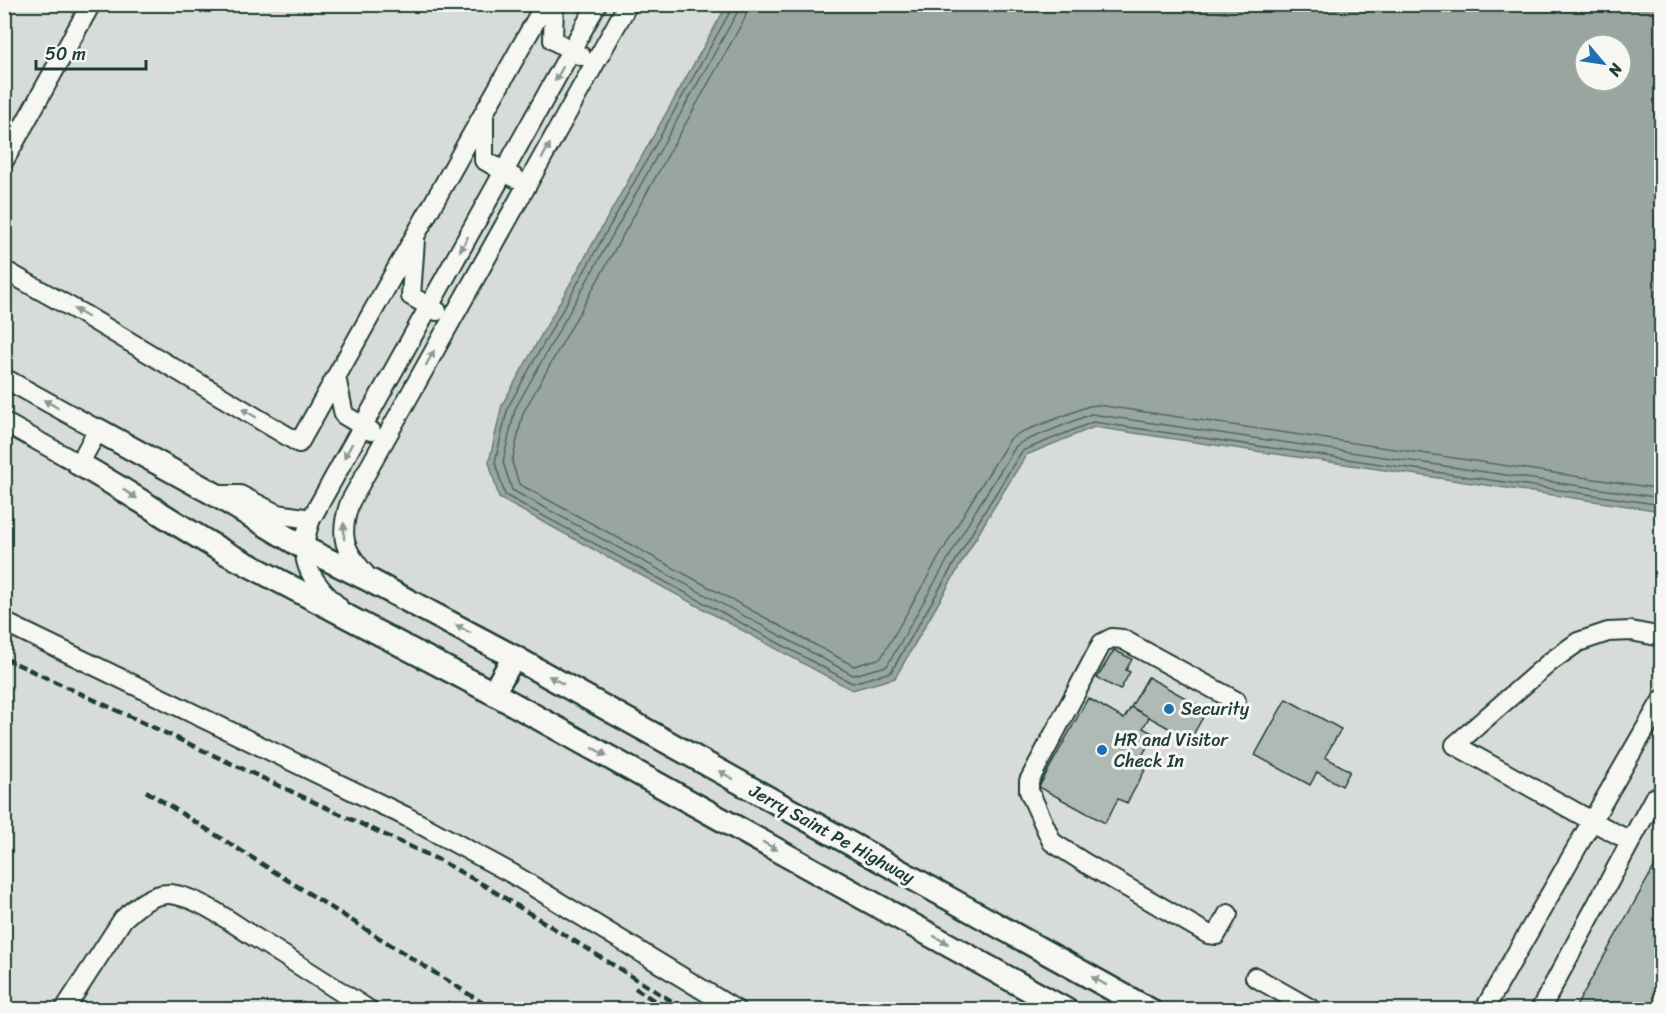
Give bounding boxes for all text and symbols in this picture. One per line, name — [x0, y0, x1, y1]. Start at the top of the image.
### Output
scale bar — [36, 33, 146, 71]
north arrow — [1573, 33, 1633, 93]
text: 50 m — [45, 38, 86, 70]
text: N — [1600, 57, 1632, 83]
one-way arrow — [554, 66, 564, 83]
one-way arrow — [541, 142, 551, 159]
one-way arrow — [459, 236, 469, 253]
one-way arrow — [72, 308, 89, 318]
one-way arrow — [425, 349, 435, 366]
one-way arrow — [42, 399, 59, 409]
one-way arrow — [241, 408, 257, 419]
one-way arrow — [343, 443, 353, 460]
one-way arrow — [121, 488, 138, 499]
one-way arrow — [339, 522, 349, 541]
one-way arrow — [454, 624, 471, 634]
one-way arrow — [547, 675, 564, 685]
place label: Security — [1181, 693, 1250, 725]
marker: Security — [1162, 702, 1176, 716]
place label: HR and Visitor Check In — [1114, 724, 1229, 777]
marker: HR and Visitor Check In — [1095, 743, 1109, 757]
one-way arrow — [592, 746, 608, 757]
one-way arrow — [717, 770, 734, 780]
street label: Jerry Saint Pe Highway — [742, 775, 921, 893]
one-way arrow — [762, 841, 779, 851]
one-way arrow — [933, 935, 950, 945]
one-way arrow — [1090, 976, 1107, 986]

